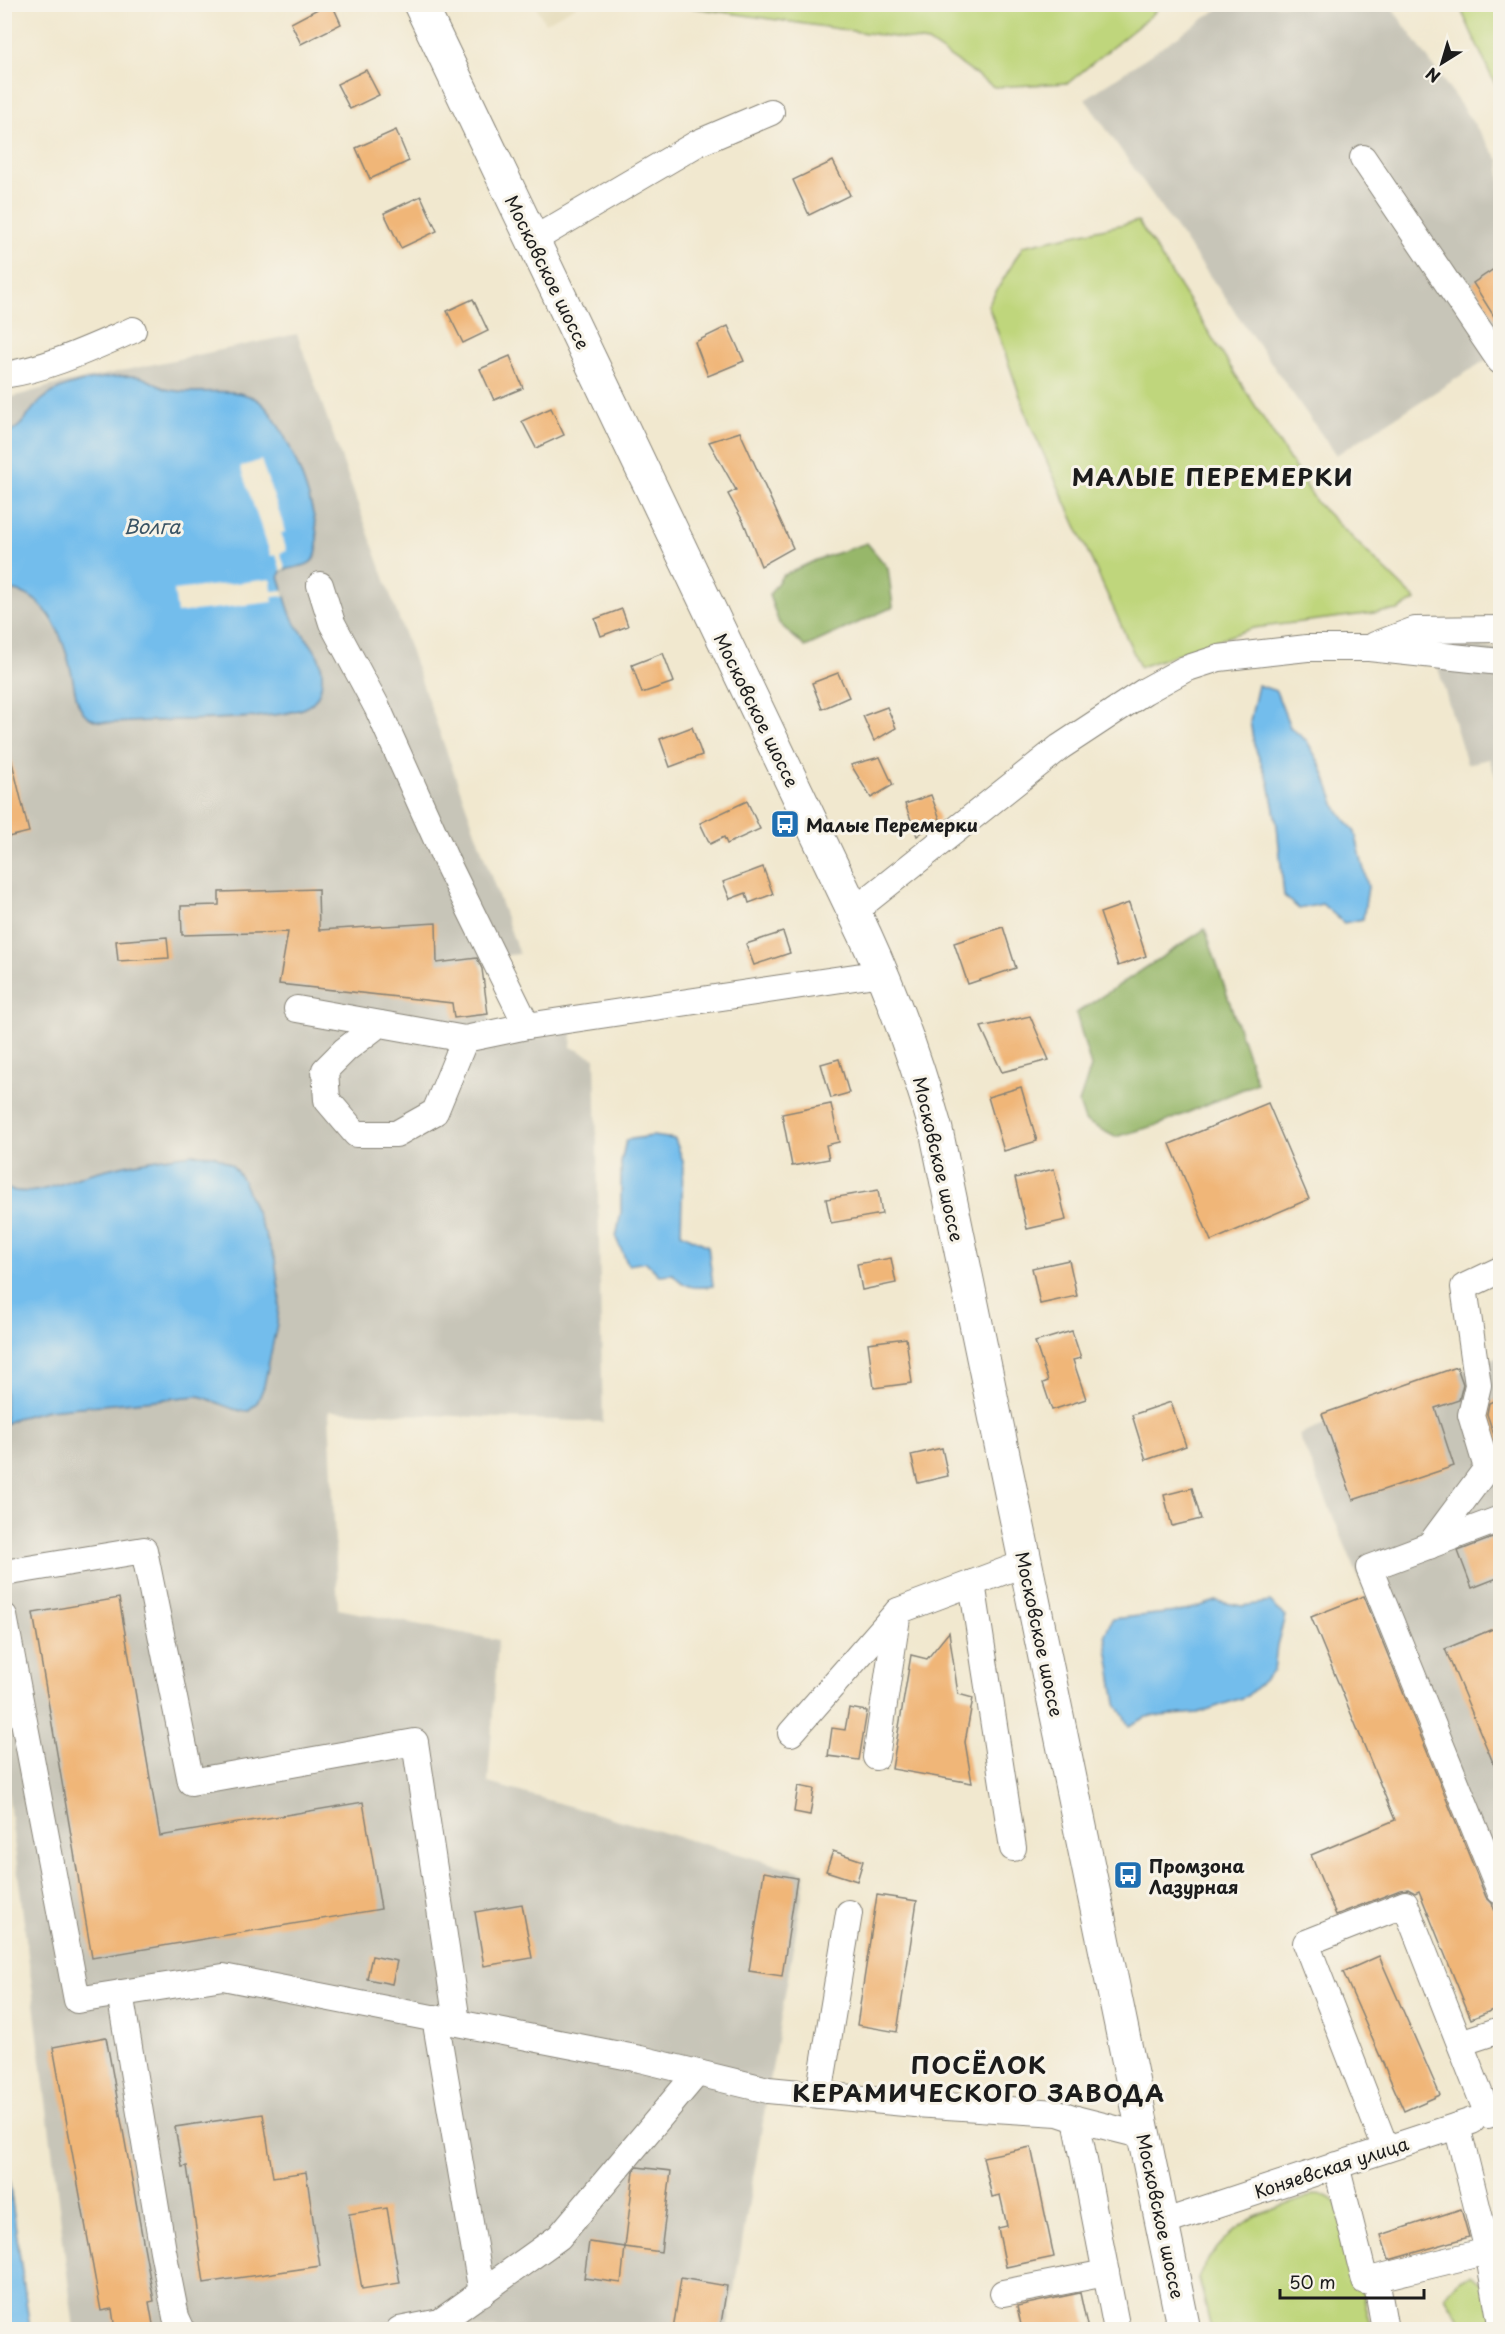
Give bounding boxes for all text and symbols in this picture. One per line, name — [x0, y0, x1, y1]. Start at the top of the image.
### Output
north arrow — [1412, 33, 1472, 93]
text: N — [1420, 62, 1445, 89]
street label: Московское шоссе — [499, 190, 597, 354]
district label: МАЛЫЕ ПЕРЕМЕРКИ — [1072, 458, 1354, 494]
water label: Волга — [123, 511, 181, 541]
street label: Московское шоссе — [708, 628, 806, 792]
bus stop icon: Малые Перемерки — [769, 808, 801, 840]
place label: Малые Перемерки — [806, 811, 978, 838]
street label: Московское шоссе — [907, 1074, 971, 1244]
street label: Московское шоссе — [1009, 1549, 1071, 1719]
place label: Промзона Лазурная — [1149, 1852, 1245, 1900]
bus stop icon: Промзона Лазурная — [1112, 1859, 1144, 1891]
district label: ПОСЁЛОК КЕРАМИЧЕСКОГО ЗАВОДА — [792, 2046, 1166, 2110]
street label: Коняевская улица — [1250, 2129, 1412, 2205]
street label: Московское шоссе — [1130, 2131, 1192, 2301]
scale bar — [1280, 2262, 1424, 2300]
text: 50 m — [1289, 2268, 1336, 2295]

